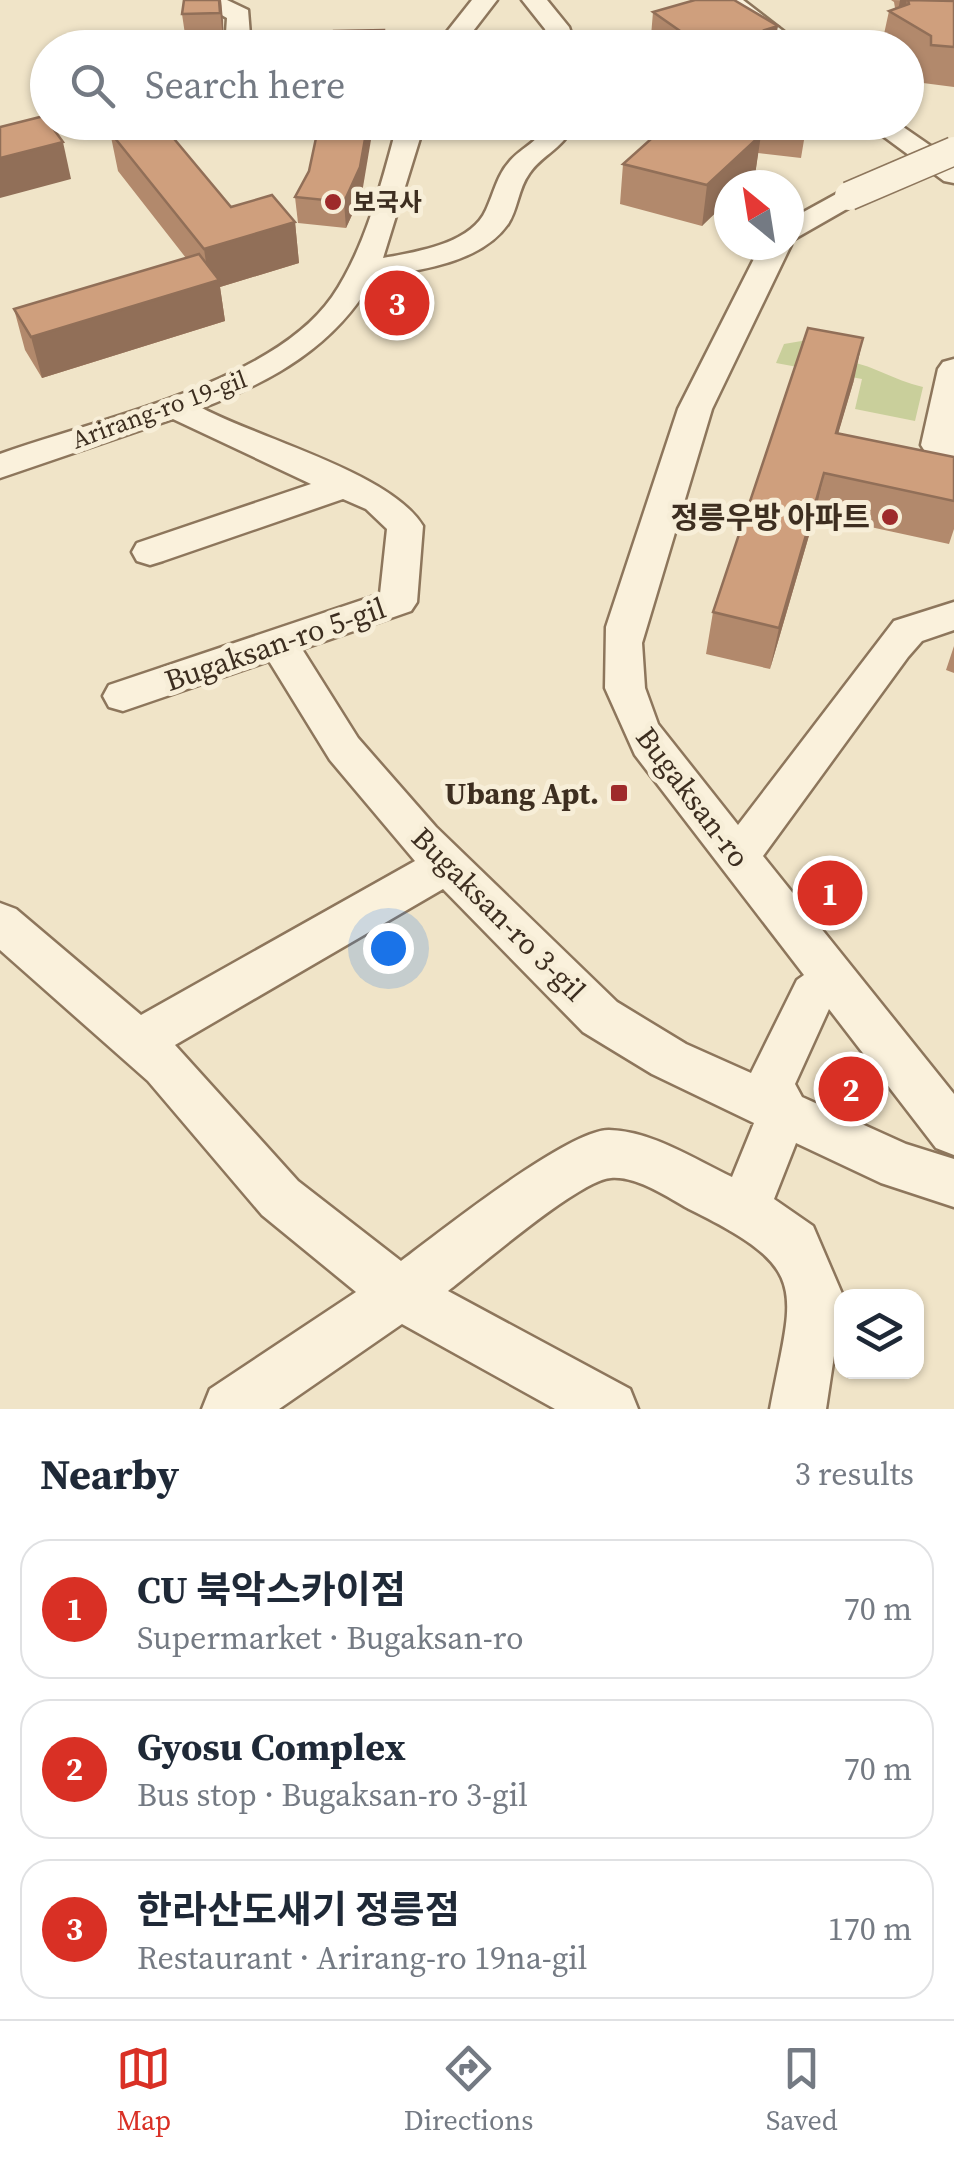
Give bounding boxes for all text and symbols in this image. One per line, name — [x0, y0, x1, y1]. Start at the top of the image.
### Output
search box — [30, 30, 924, 140]
icon: search — [65, 58, 120, 113]
text: Search here — [145, 59, 345, 111]
north arrow — [714, 170, 804, 260]
place label: 보국사 — [353, 185, 422, 219]
marker: 보국사 — [322, 191, 344, 213]
pin: 3 — [364, 266, 430, 340]
street label: Arirang-ro 19-gil — [67, 362, 251, 456]
place label: 정릉우방 아파트 — [670, 497, 870, 538]
marker: 정릉우방 아파트 — [879, 506, 901, 528]
street label: Bugaksan-ro 5-gil — [159, 587, 391, 701]
street label: Bugaksan-ro — [627, 718, 759, 876]
place label: Ubang Apt. — [445, 773, 599, 814]
marker: Ubang Apt. — [608, 782, 630, 804]
street label: Bugaksan-ro 3-gil — [403, 818, 595, 1010]
pin: 1 — [798, 856, 862, 930]
your location — [363, 923, 414, 974]
pin: 2 — [818, 1052, 884, 1126]
map controls — [834, 1289, 924, 1379]
button: layers — [834, 1289, 924, 1379]
text: Nearby — [40, 1445, 179, 1503]
text: 3 results — [795, 1452, 914, 1496]
text: CU 북악스카이점 — [137, 1564, 406, 1616]
text: 1 — [66, 1587, 83, 1631]
text: 70 m — [844, 1587, 912, 1631]
text: Supermarket · Bugaksan-ro — [137, 1616, 524, 1660]
text: Gyosu Complex — [137, 1721, 406, 1773]
text: 2 — [66, 1747, 83, 1791]
text: 70 m — [844, 1747, 912, 1791]
text: Bus stop · Bugaksan-ro 3-gil — [137, 1773, 528, 1817]
text: 한라산도새기 정릉점 — [137, 1884, 460, 1936]
text: 3 — [66, 1907, 83, 1951]
text: 170 m — [828, 1907, 912, 1951]
text: Restaurant · Arirang-ro 19na-gil — [137, 1936, 587, 1980]
tab: Map — [116, 2041, 171, 2139]
tab: Directions — [404, 2041, 533, 2139]
tab: Saved — [766, 2041, 838, 2139]

